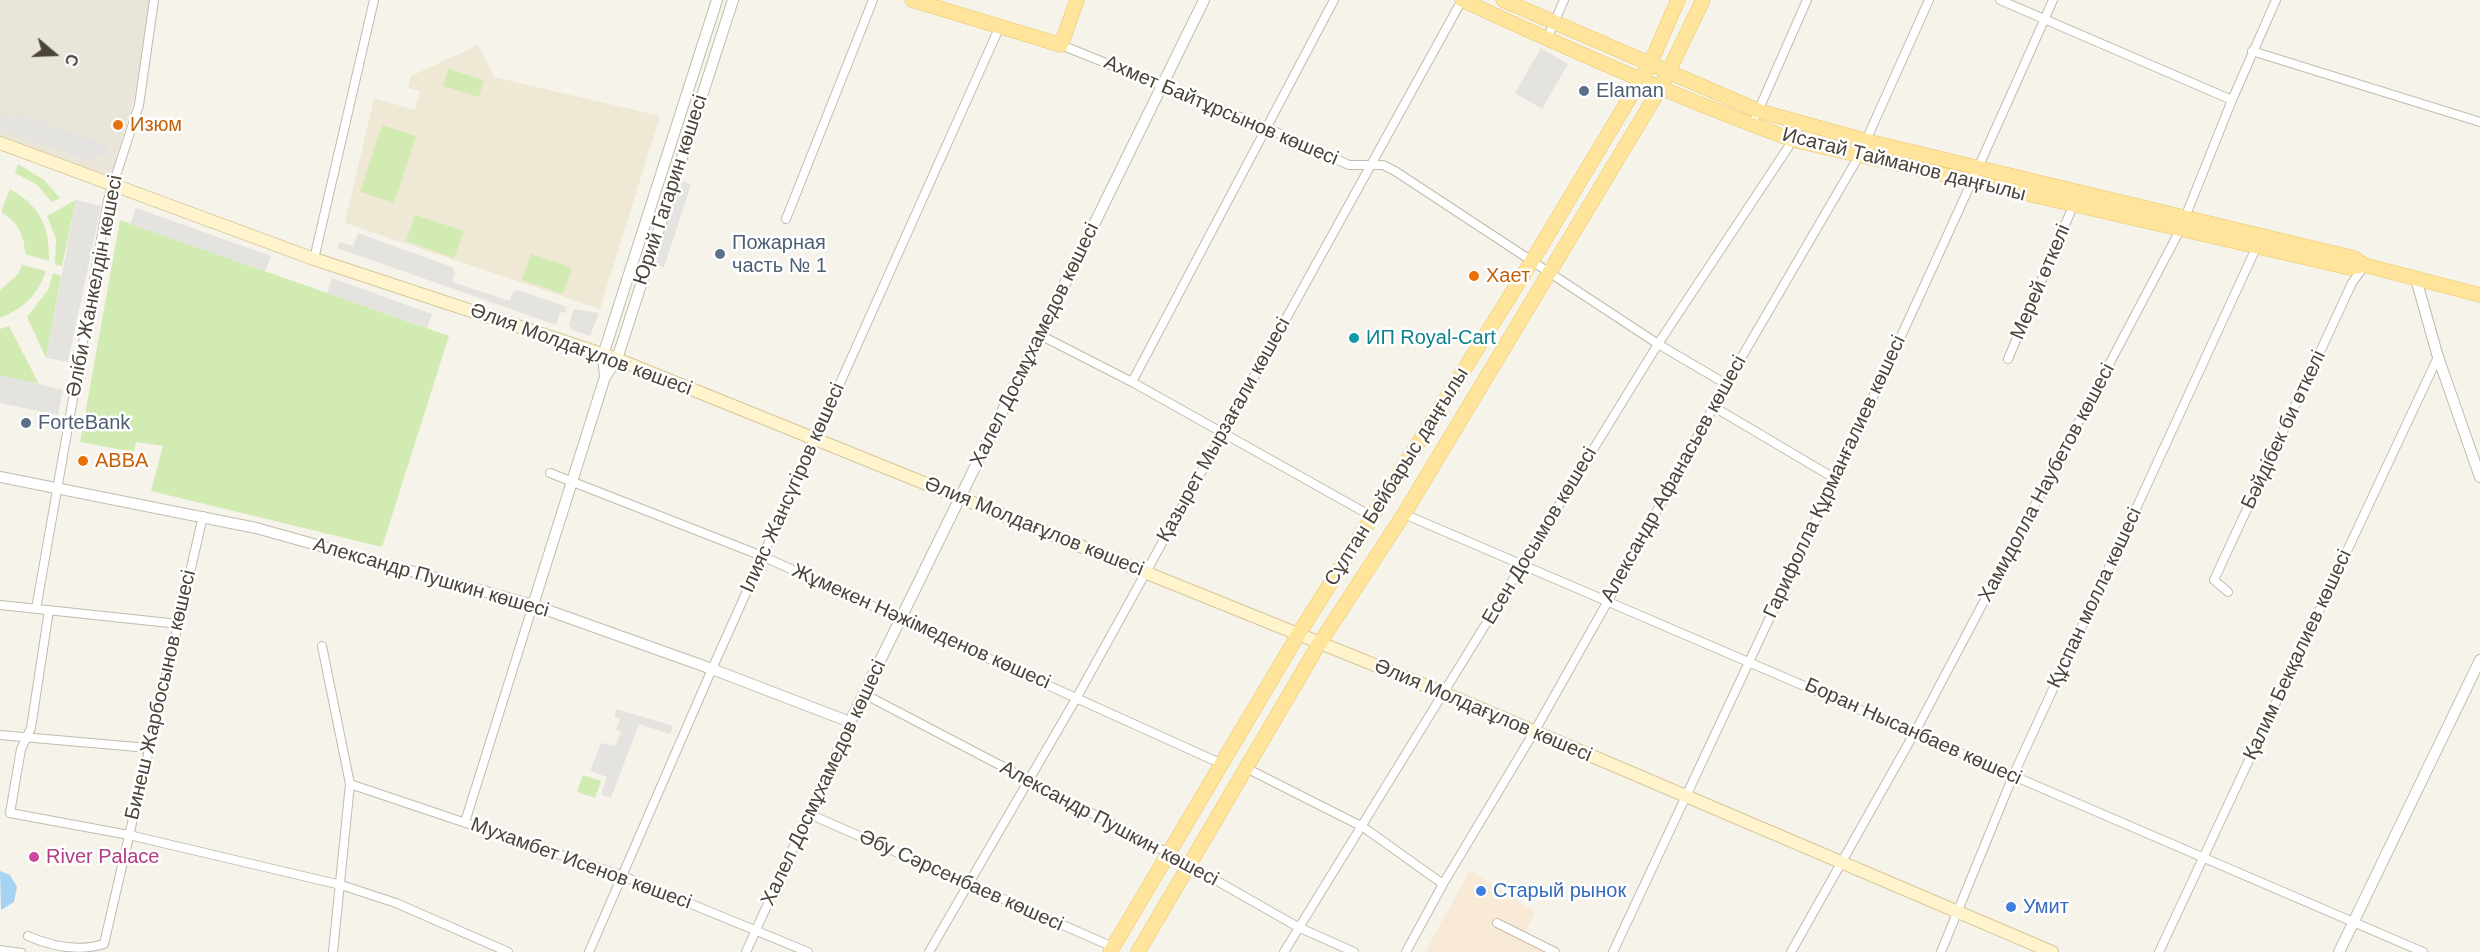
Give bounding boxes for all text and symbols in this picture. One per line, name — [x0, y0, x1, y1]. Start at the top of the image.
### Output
north arrow — [24, 24, 84, 84]
street label: Ахмет Байтұрсынов көшесі — [1100, 51, 1342, 171]
text: С — [62, 52, 81, 68]
place label: Elaman — [1596, 79, 1664, 103]
marker: Elaman — [1577, 84, 1591, 98]
street label: Юрий Гагарин көшесі — [629, 92, 713, 288]
place label: Изюм — [130, 113, 182, 137]
marker: Изюм — [111, 118, 125, 132]
street label: Исатай Тайманов даңғылы — [1780, 123, 2028, 207]
street label: Әліби Жанкелдін көшесі — [62, 173, 128, 399]
street label: Халел Досмұхамедов көшесі — [965, 219, 1105, 471]
street label: Мерей өткелі — [2006, 221, 2076, 343]
place label: Пожарная часть № 1 — [732, 231, 827, 278]
marker: Пожарная часть № 1 — [713, 247, 727, 261]
place label: Хает — [1486, 264, 1530, 288]
marker: Хает — [1467, 269, 1481, 283]
street label: Әлия Молдағұлов көшесі — [467, 299, 695, 401]
street label: Қазырет Мырзағали көшесі — [1152, 314, 1296, 546]
place label: ИП Royal-Cart — [1366, 326, 1496, 350]
marker: ИП Royal-Cart — [1347, 331, 1361, 345]
street label: Гарифолла Құрманғалиев көшесі — [1759, 332, 1911, 622]
street label: Бәйдібек би өткелі — [2237, 347, 2331, 513]
street label: Александр Афанасьев көшесі — [1596, 352, 1752, 606]
street label: Хамидолла Наубетов көшесі — [1974, 360, 2120, 606]
street label: Сұлтан Бейбарыс даңғылы — [1320, 363, 1474, 591]
street label: Ілияс Жансүгіров көшесі — [736, 379, 850, 597]
place label: ForteBank — [38, 411, 130, 435]
marker: ForteBank — [19, 416, 33, 430]
street label: Есен Досымов көшесі — [1478, 443, 1602, 629]
place label: ABBA — [95, 449, 148, 473]
marker: ABBA — [76, 454, 90, 468]
street label: Әлия Молдағұлов көшесі — [921, 472, 1147, 582]
street label: Құспан молла көшесі — [2043, 504, 2147, 692]
street label: Александр Пушкин көшесі — [310, 533, 552, 623]
street label: Қалим Бекқалиев көшесі — [2239, 546, 2357, 764]
street label: Жұмекен Нәжімеденов көшесі — [788, 559, 1054, 695]
street label: Бинеш Жарбосынов көшесі — [121, 568, 201, 822]
street label: Әлия Молдағұлов көшесі — [1370, 654, 1596, 768]
street label: Халел Досмұхамедов көшесі — [756, 656, 892, 910]
street label: Боран Нысанбаев көшесі — [1801, 673, 2025, 791]
street label: Александр Пушкин көшесі — [996, 756, 1222, 892]
street label: Мухамбет Исенов көшесі — [467, 813, 695, 915]
street label: Әбу Сәрсенбаев көшесі — [855, 825, 1067, 937]
place label: River Palace — [46, 845, 159, 869]
marker: River Palace — [27, 850, 41, 864]
place label: Старый рынок — [1493, 879, 1626, 903]
marker: Старый рынок — [1474, 884, 1488, 898]
place label: Умит — [2023, 895, 2069, 919]
marker: Умит — [2004, 900, 2018, 914]

